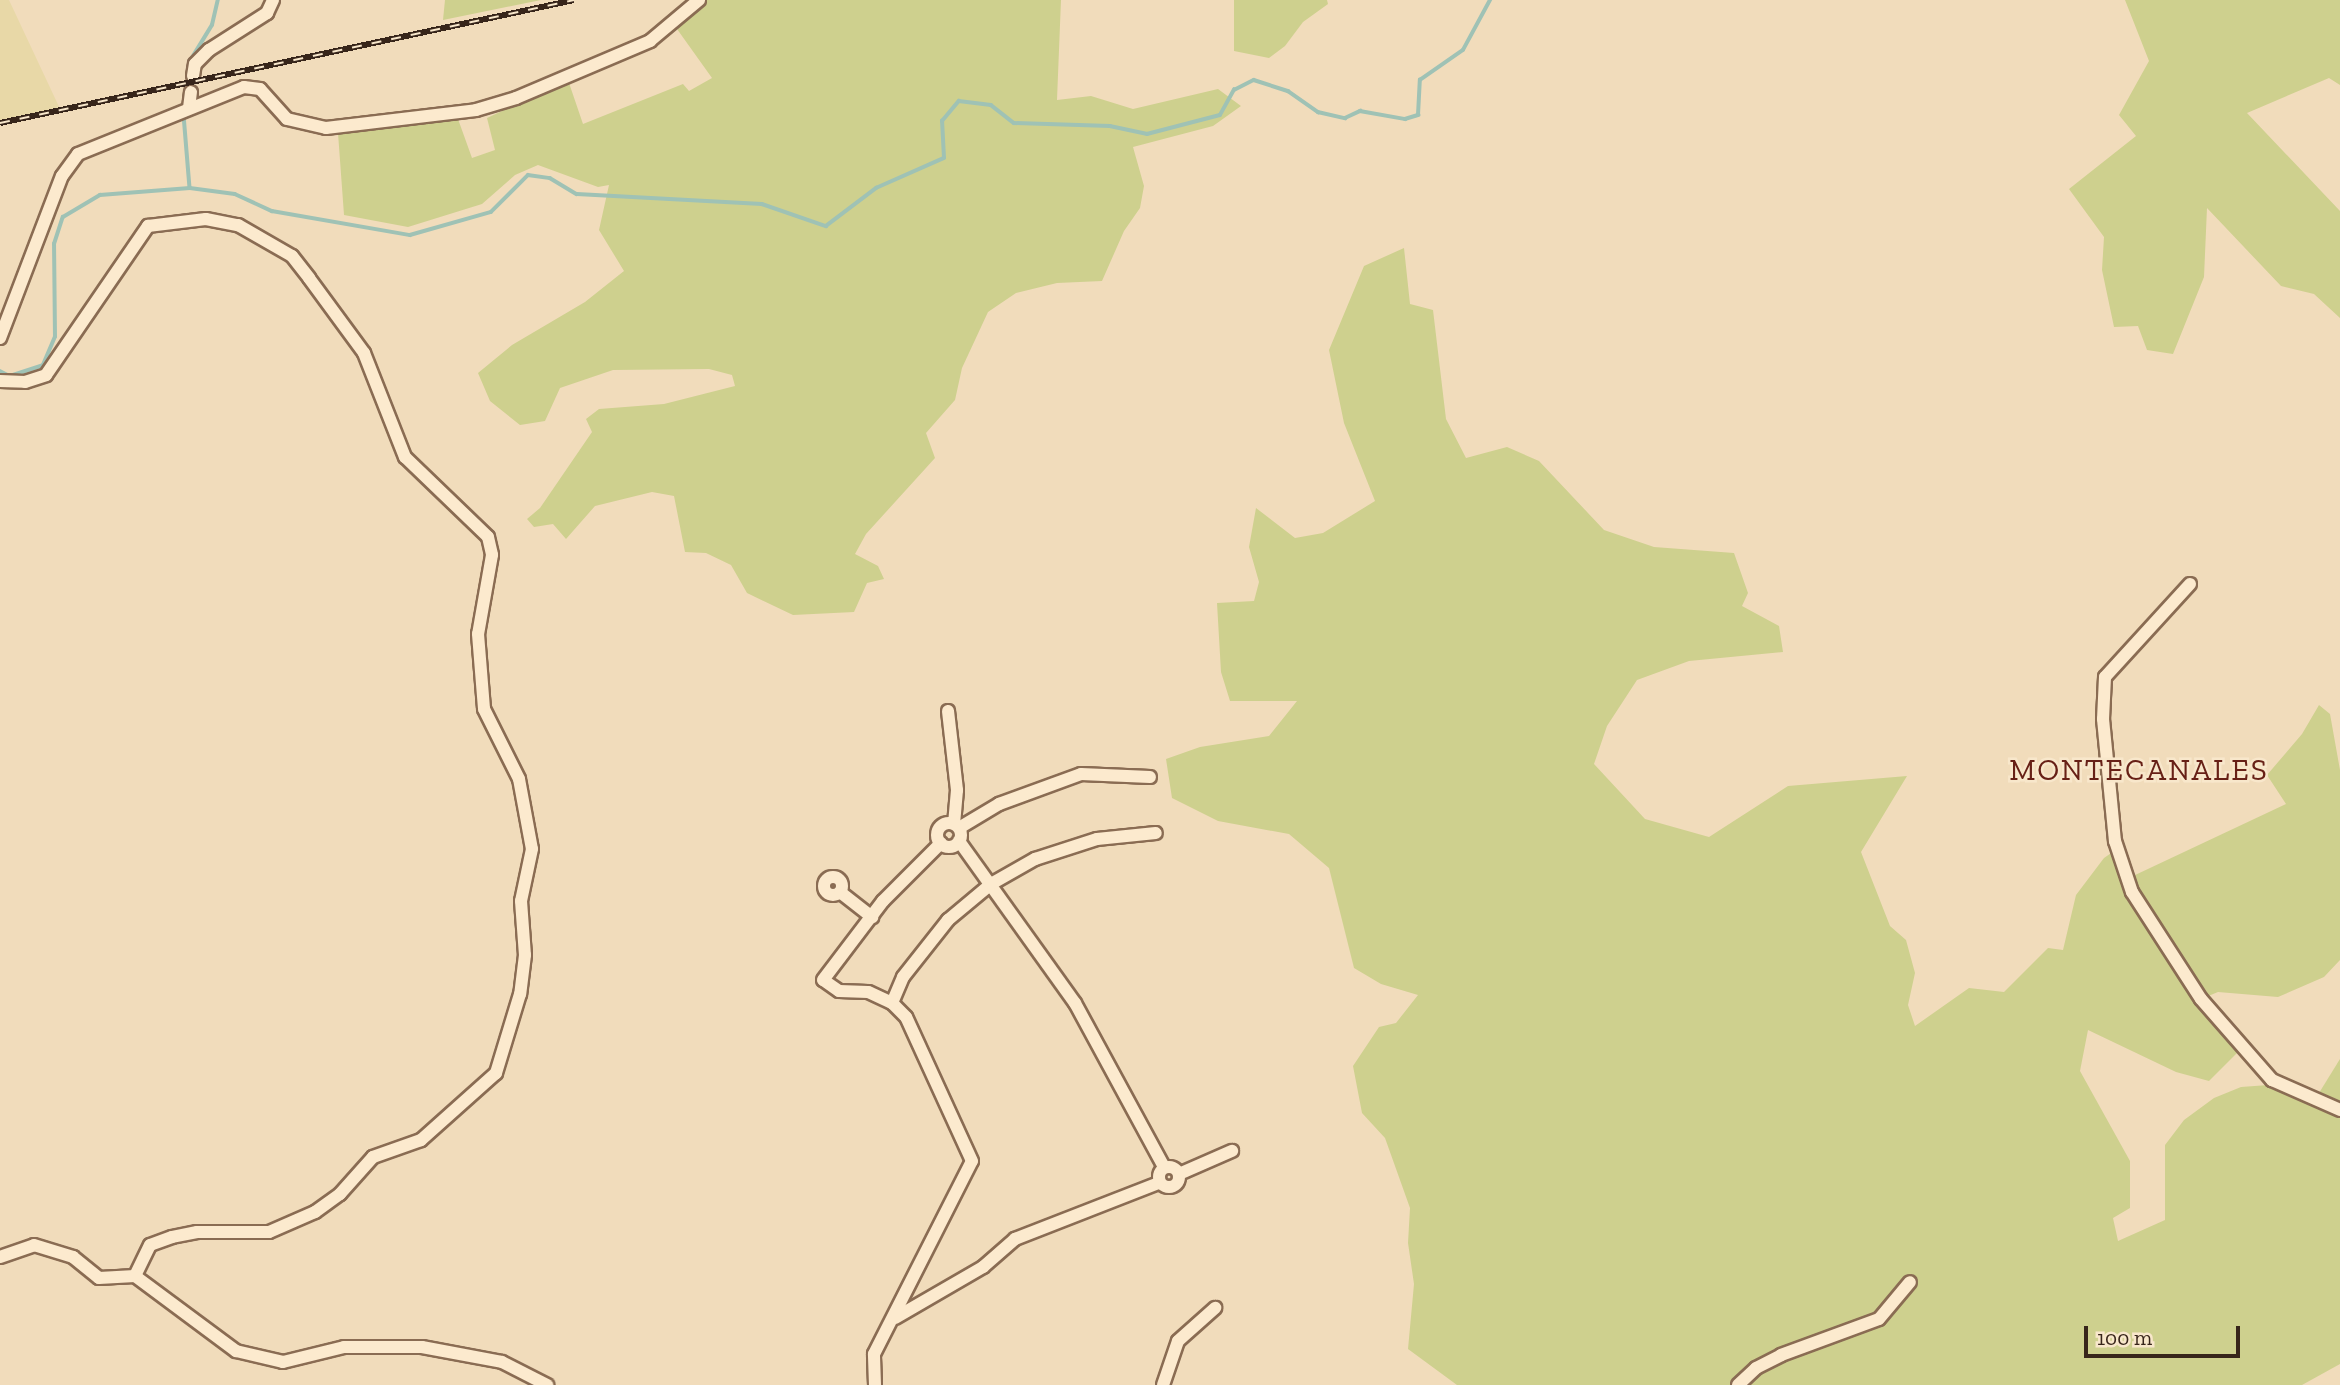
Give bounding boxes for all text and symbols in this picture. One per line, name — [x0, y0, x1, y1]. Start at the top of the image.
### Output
district label: MONTECANALES — [2011, 752, 2267, 788]
scale bar — [2088, 1312, 2244, 1356]
text: 100 m — [2097, 1325, 2152, 1350]

